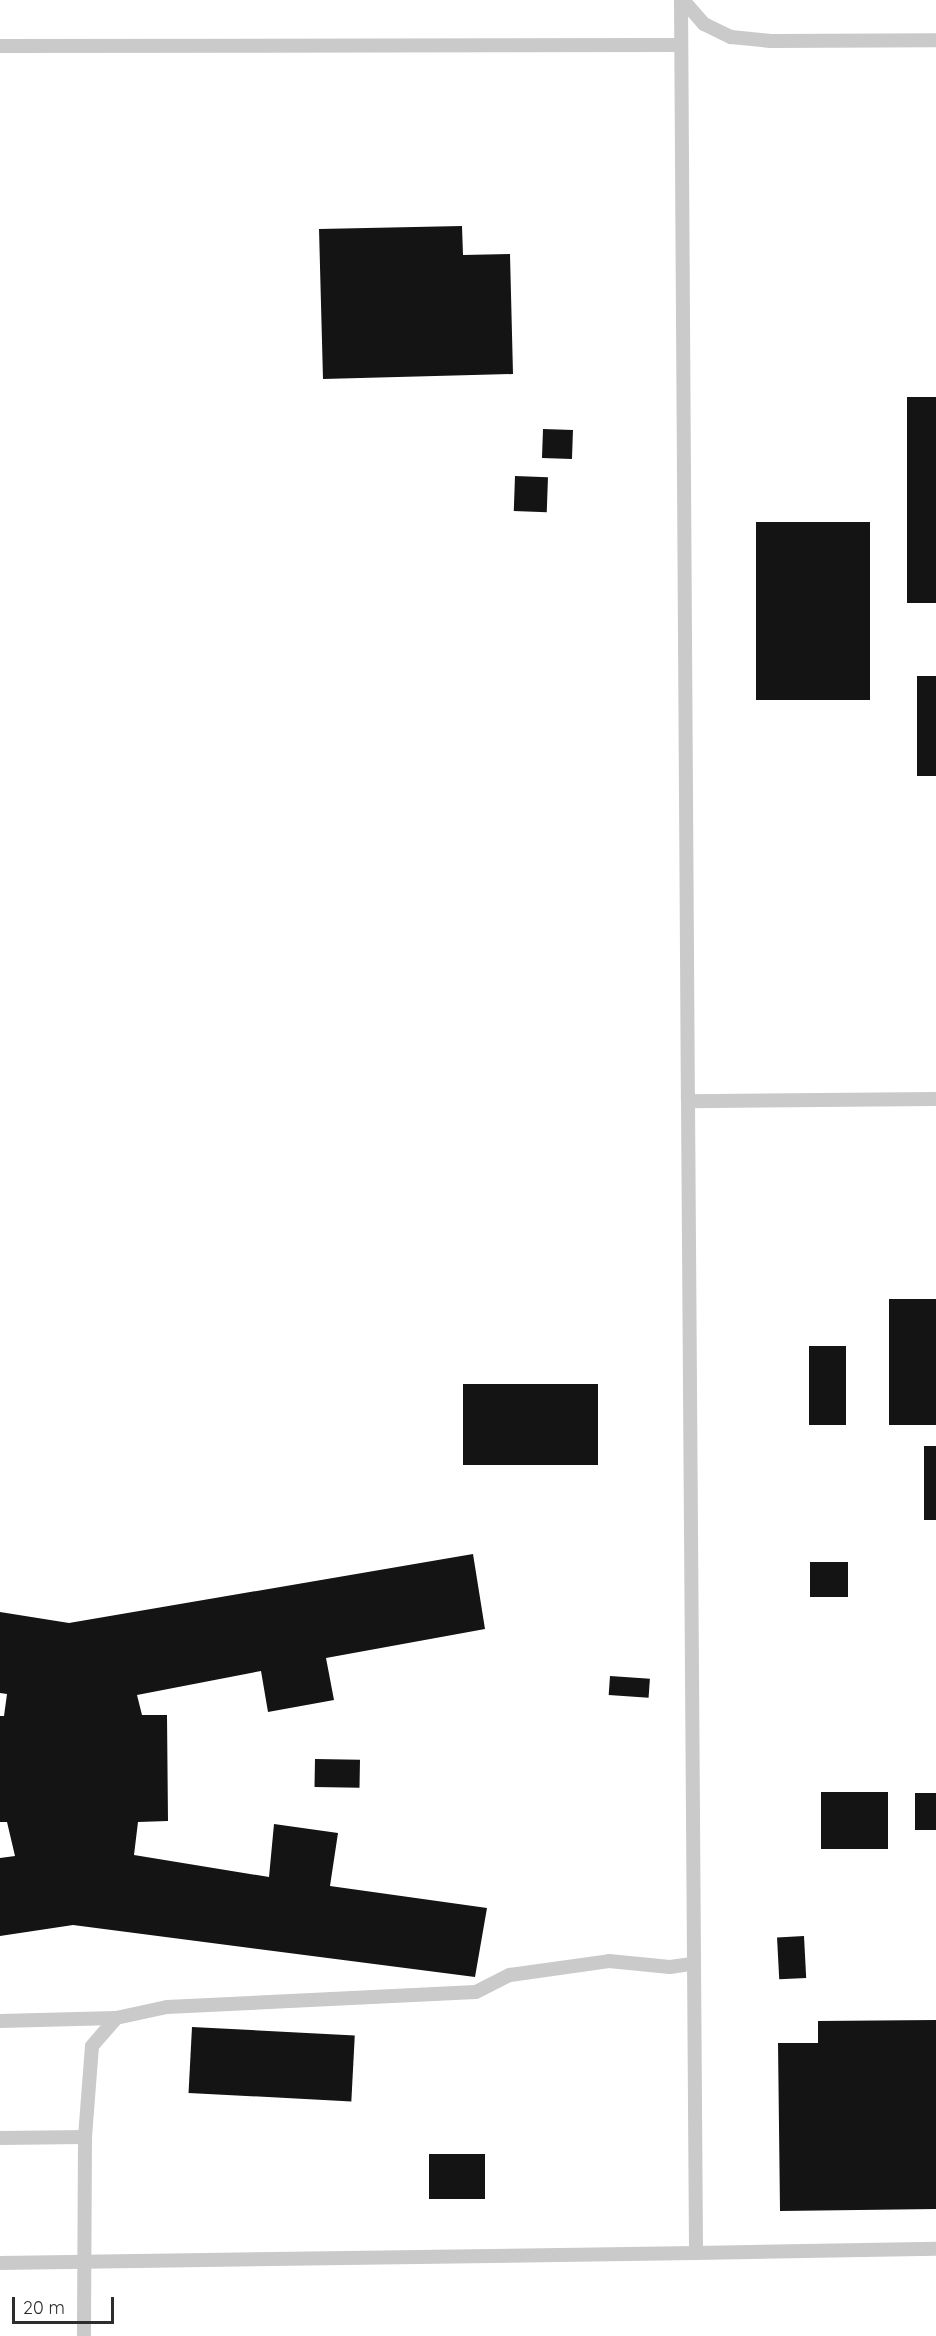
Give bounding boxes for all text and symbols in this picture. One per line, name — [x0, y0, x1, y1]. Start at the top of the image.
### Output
scale bar — [15, 2285, 117, 2323]
text: 20 m — [23, 2296, 65, 2319]

